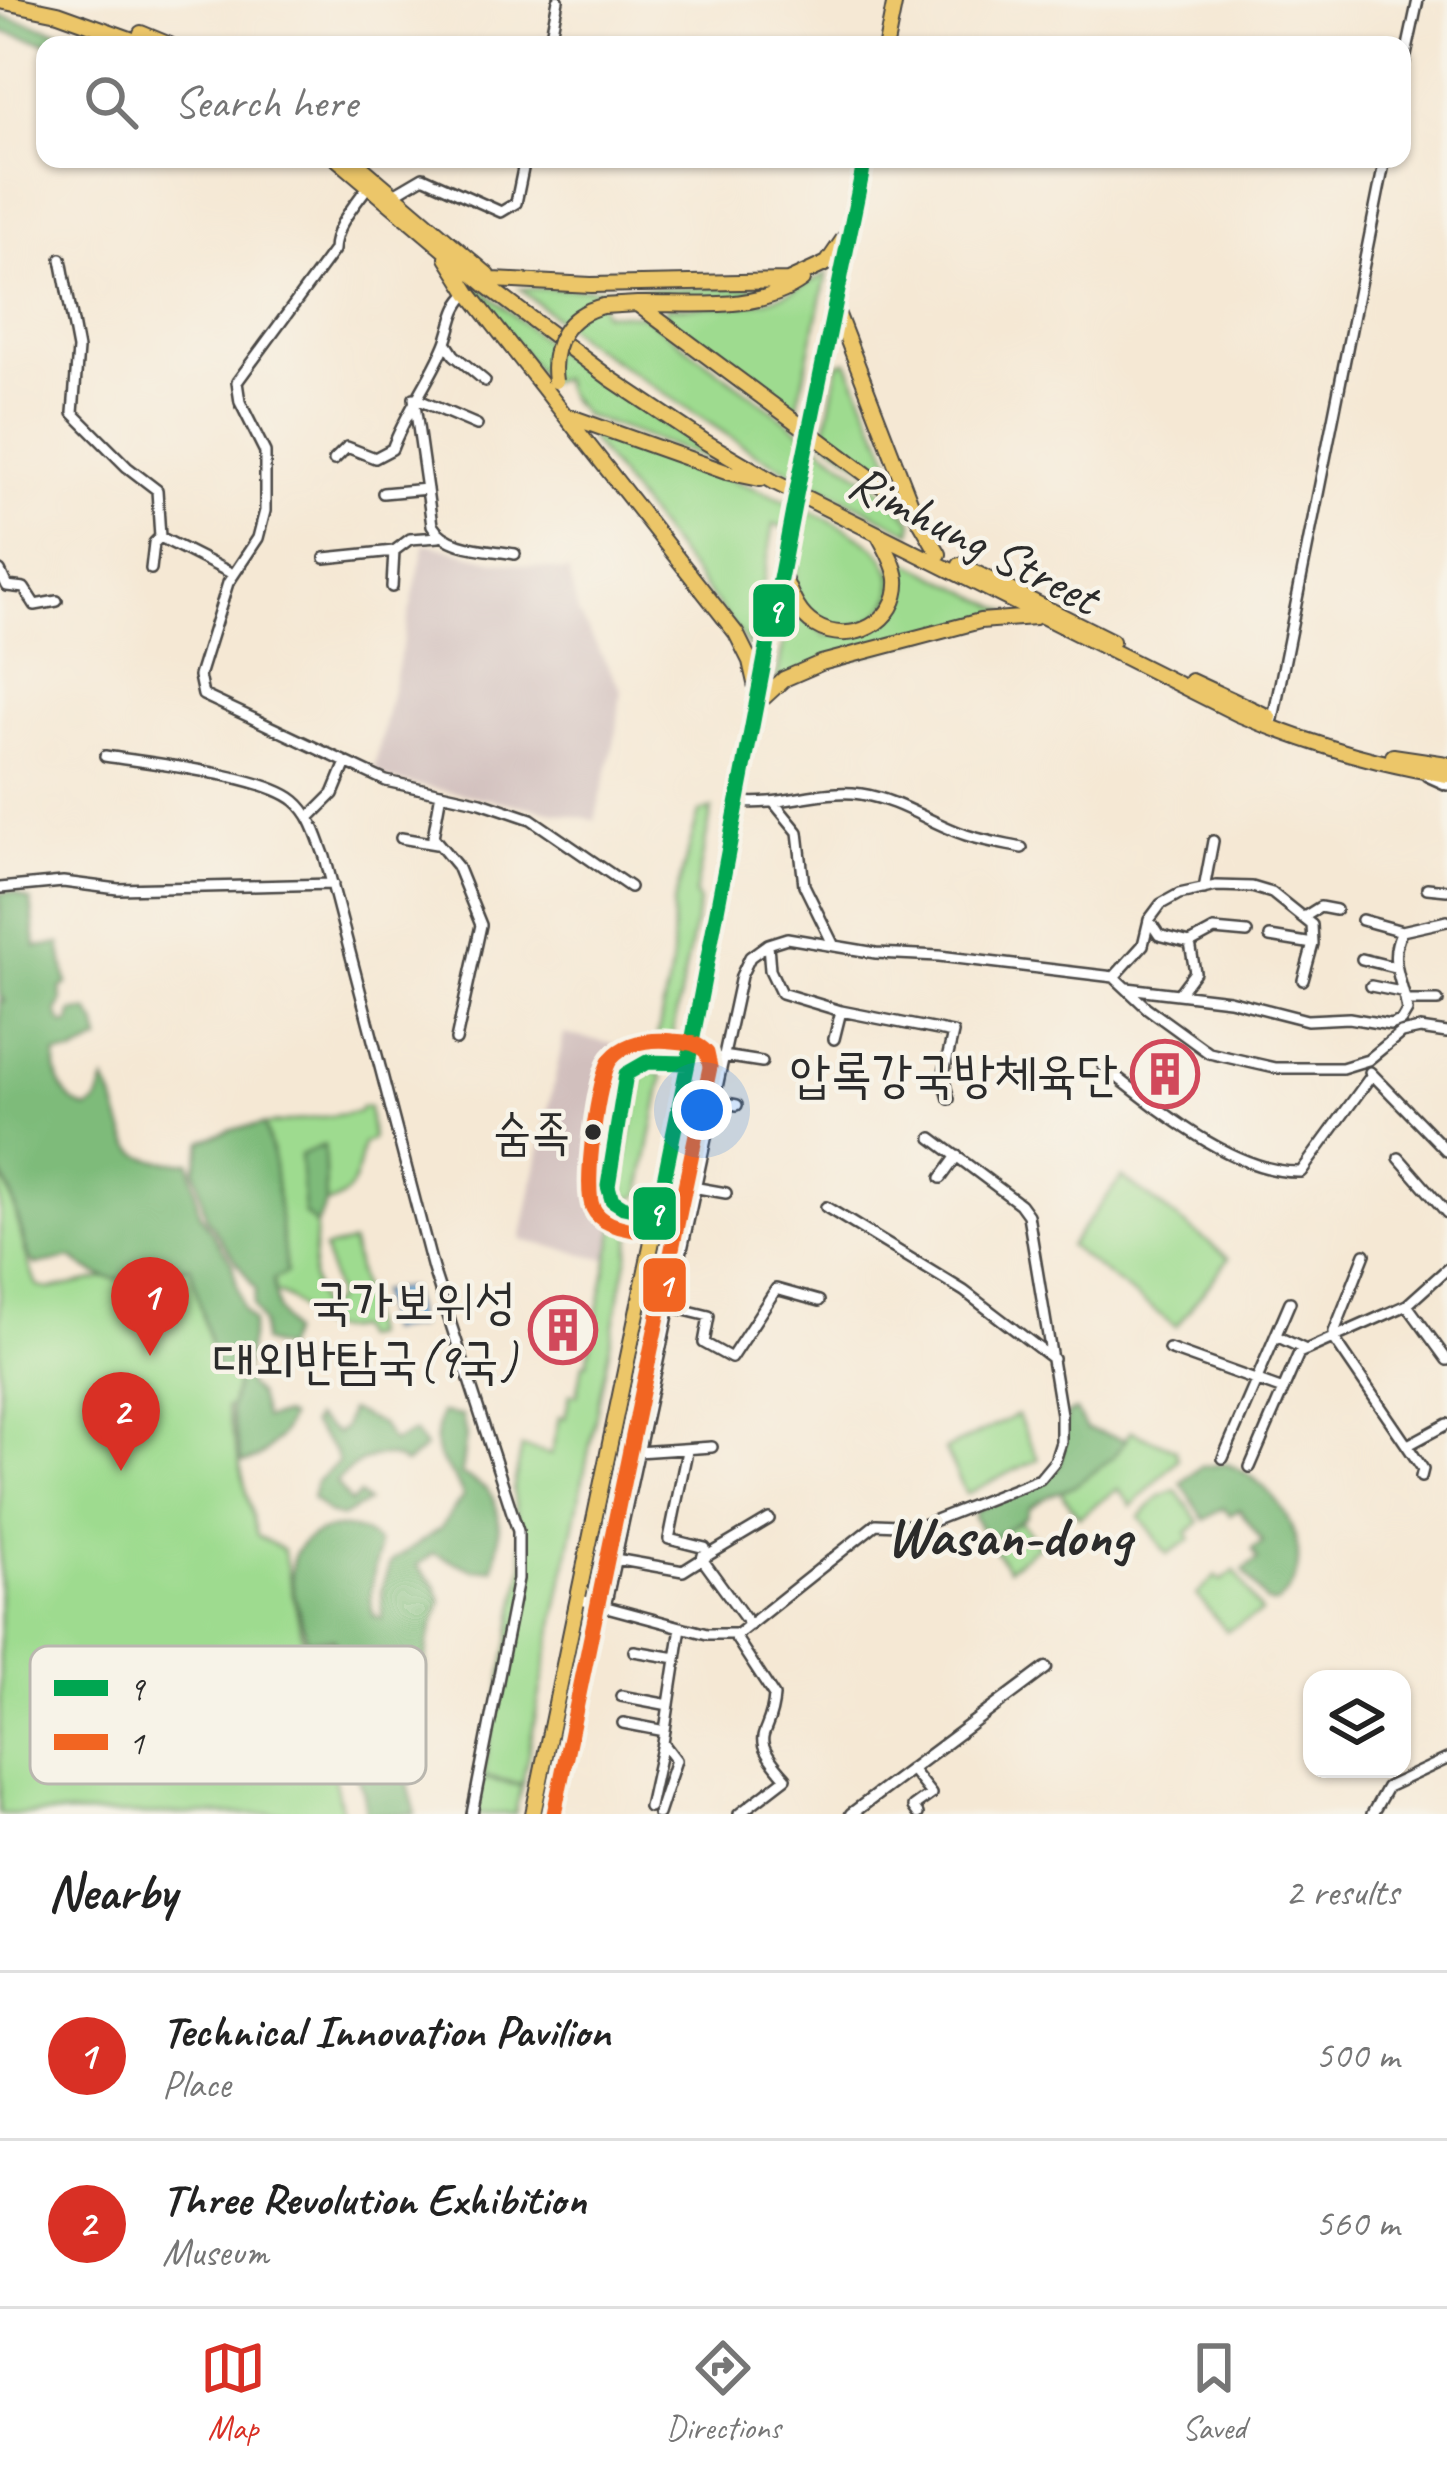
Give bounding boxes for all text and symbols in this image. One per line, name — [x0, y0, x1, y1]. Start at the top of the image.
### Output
search box — [36, 36, 1411, 168]
icon: search — [78, 69, 144, 135]
text: Search here — [174, 74, 357, 131]
street label: Rimhung Street — [839, 449, 1114, 631]
line badge: 9 — [751, 582, 797, 639]
text: 9 — [767, 590, 785, 632]
building icon: 압록강국방체육단 — [1130, 1039, 1200, 1109]
place label: 압록강국방체육단 — [790, 1042, 1118, 1106]
your location — [672, 1080, 732, 1140]
place label: 숨족 — [493, 1102, 570, 1162]
marker: 숨족 — [582, 1121, 604, 1143]
line badge: 9 — [631, 1185, 678, 1242]
text: 9 — [648, 1193, 666, 1235]
line badge: 1 — [641, 1256, 688, 1314]
pin: 1 — [111, 1257, 189, 1356]
text: 1 — [658, 1264, 676, 1306]
place label: 국가보위성 대외반탐국(9국) — [213, 1269, 519, 1392]
building icon: 국가보위성 대외반탐국(9국) — [528, 1295, 598, 1365]
pin: 2 — [82, 1372, 160, 1471]
district label: Wasan-dong — [887, 1500, 1136, 1572]
legend — [30, 1646, 426, 1784]
text: 9 — [129, 1668, 147, 1710]
map controls — [1303, 1670, 1411, 1778]
button: layers — [1303, 1670, 1411, 1778]
text: 1 — [129, 1722, 146, 1764]
text: Nearby — [48, 1860, 176, 1924]
text: 2 results — [1285, 1868, 1399, 1917]
text: Technical Innovation Pavilion — [162, 2003, 610, 2060]
text: 1 — [78, 2031, 96, 2080]
text: 500 m — [1315, 2031, 1399, 2080]
text: Place — [162, 2060, 230, 2109]
text: Three Revolution Exhibition — [162, 2171, 586, 2228]
text: 2 — [78, 2199, 96, 2248]
text: 560 m — [1315, 2199, 1399, 2248]
text: Museum — [162, 2228, 268, 2277]
tab: Map — [200, 2335, 266, 2449]
tab: Directions — [666, 2335, 781, 2449]
tab: Saved — [1181, 2335, 1247, 2449]

